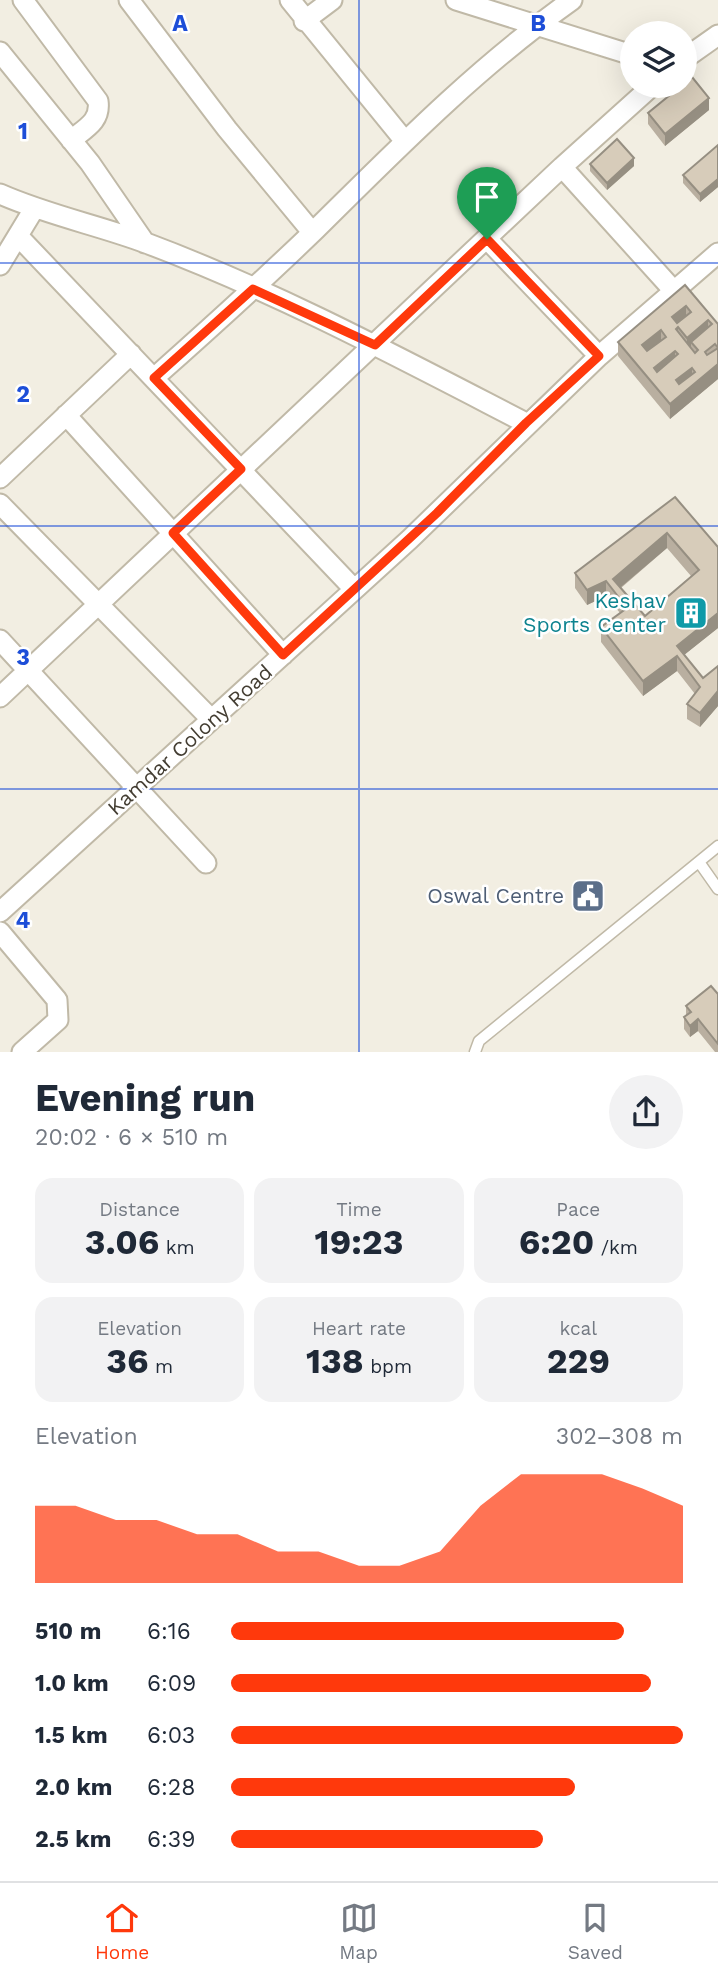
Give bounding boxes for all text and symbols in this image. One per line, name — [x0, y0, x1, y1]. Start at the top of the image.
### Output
text: A — [172, 10, 188, 37]
text: B — [530, 10, 546, 37]
map controls — [620, 21, 697, 98]
button: layers — [620, 21, 697, 98]
text: 1 — [18, 118, 28, 145]
pin — [457, 167, 517, 239]
icon: arrive — [468, 178, 506, 216]
text: 2 — [16, 381, 30, 408]
place label: Keshav Sports Center — [523, 588, 666, 637]
building icon: Keshav Sports Center — [672, 594, 710, 632]
text: 3 — [16, 644, 30, 671]
street label: Kamdar Colony Road — [102, 659, 277, 820]
public building icon: Oswal Centre — [569, 877, 607, 915]
place label: Oswal Centre — [427, 883, 564, 908]
text: 4 — [16, 907, 31, 934]
button: share — [609, 1075, 683, 1149]
text: Evening run — [35, 1076, 255, 1120]
text: 20:02 · 6 × 510 m — [35, 1124, 228, 1151]
text: Distance — [99, 1198, 180, 1221]
text: Time — [336, 1198, 382, 1221]
text: Pace — [556, 1198, 600, 1221]
text: 3.06 — [85, 1221, 159, 1263]
text: 19:23 — [315, 1221, 403, 1263]
text: 6:20 — [519, 1221, 594, 1263]
text: km — [159, 1236, 195, 1259]
text: /km — [594, 1236, 638, 1259]
text: Elevation — [97, 1317, 182, 1340]
text: Heart rate — [312, 1317, 406, 1340]
text: kcal — [560, 1317, 597, 1340]
text: 36 — [106, 1340, 149, 1382]
text: 138 — [306, 1340, 364, 1382]
text: 229 — [547, 1340, 610, 1382]
text: m — [149, 1355, 173, 1378]
text: bpm — [364, 1355, 412, 1378]
text: Elevation — [35, 1423, 138, 1450]
text: 302–308 m — [556, 1423, 683, 1450]
text: 510 m — [35, 1618, 101, 1645]
text: 6:16 — [147, 1618, 191, 1645]
text: 1.0 km — [35, 1670, 109, 1697]
text: 6:09 — [147, 1670, 196, 1697]
text: 1.5 km — [35, 1722, 108, 1749]
text: 6:03 — [147, 1722, 195, 1749]
text: 2.0 km — [35, 1774, 113, 1801]
text: 6:28 — [147, 1774, 195, 1801]
text: 2.5 km — [35, 1826, 111, 1853]
text: 6:39 — [147, 1826, 195, 1853]
tab: Home — [95, 1899, 149, 1964]
tab: Map — [339, 1899, 378, 1964]
tab: Saved — [568, 1899, 623, 1964]

